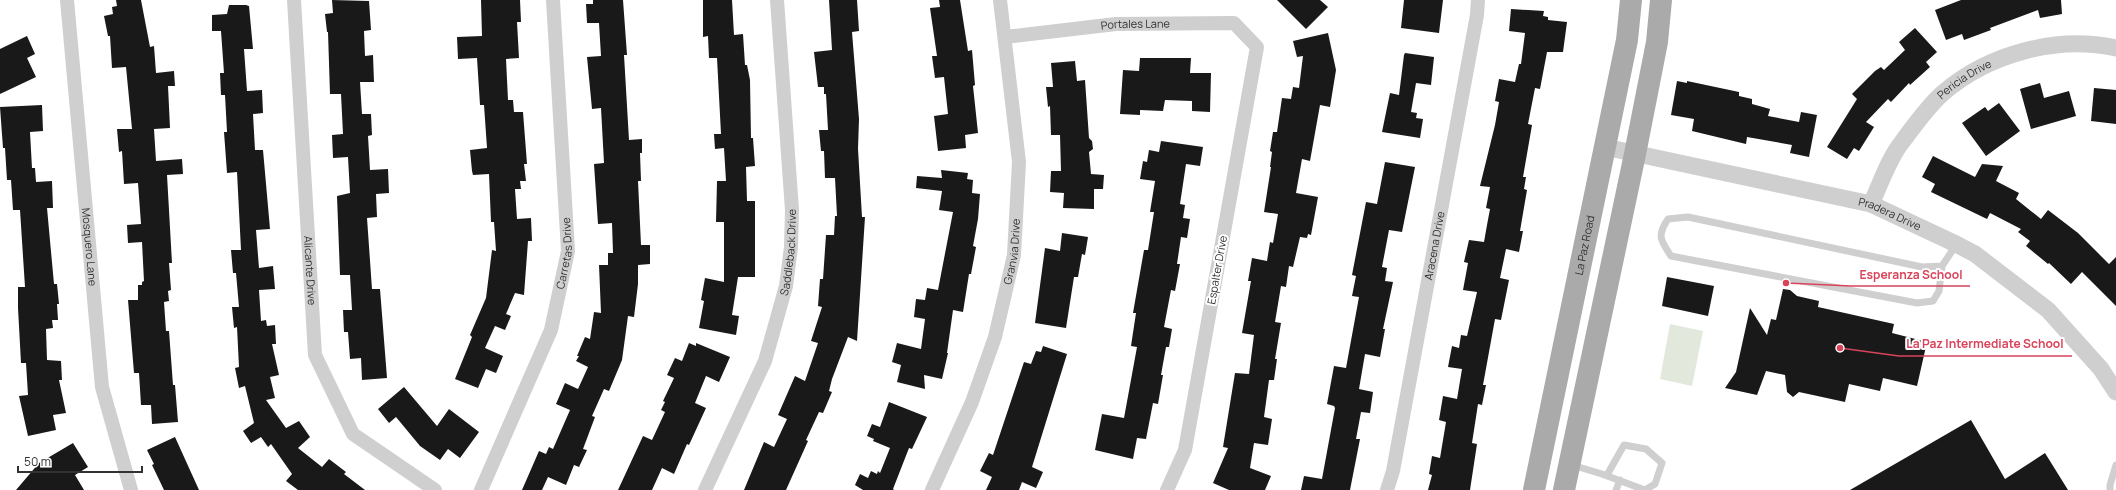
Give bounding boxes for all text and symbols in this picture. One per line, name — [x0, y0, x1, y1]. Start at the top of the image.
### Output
street label: Portales Lane — [1100, 16, 1171, 33]
street label: Pericia Drive — [1934, 55, 1994, 102]
street label: Pradera Drive — [1857, 194, 1924, 234]
street label: Mosquero Lane — [79, 207, 101, 287]
street label: Saddleback Drive — [776, 208, 799, 297]
street label: Aracena Drive — [1420, 209, 1448, 281]
street label: La Paz Road — [1571, 214, 1598, 276]
street label: Carretas Drive — [552, 216, 575, 290]
street label: Granvia Drive — [999, 218, 1023, 286]
street label: Espalter Drive — [1203, 234, 1230, 306]
street label: Alicante Drive — [301, 235, 320, 306]
callout: Esperanza School — [1851, 262, 1970, 286]
text: Esperanza School — [1859, 266, 1963, 283]
callout: La Paz Intermediate School — [1899, 332, 2072, 356]
text: La Paz Intermediate School — [1906, 335, 2064, 352]
scale bar — [18, 448, 142, 474]
text: 50 m — [24, 453, 51, 470]

